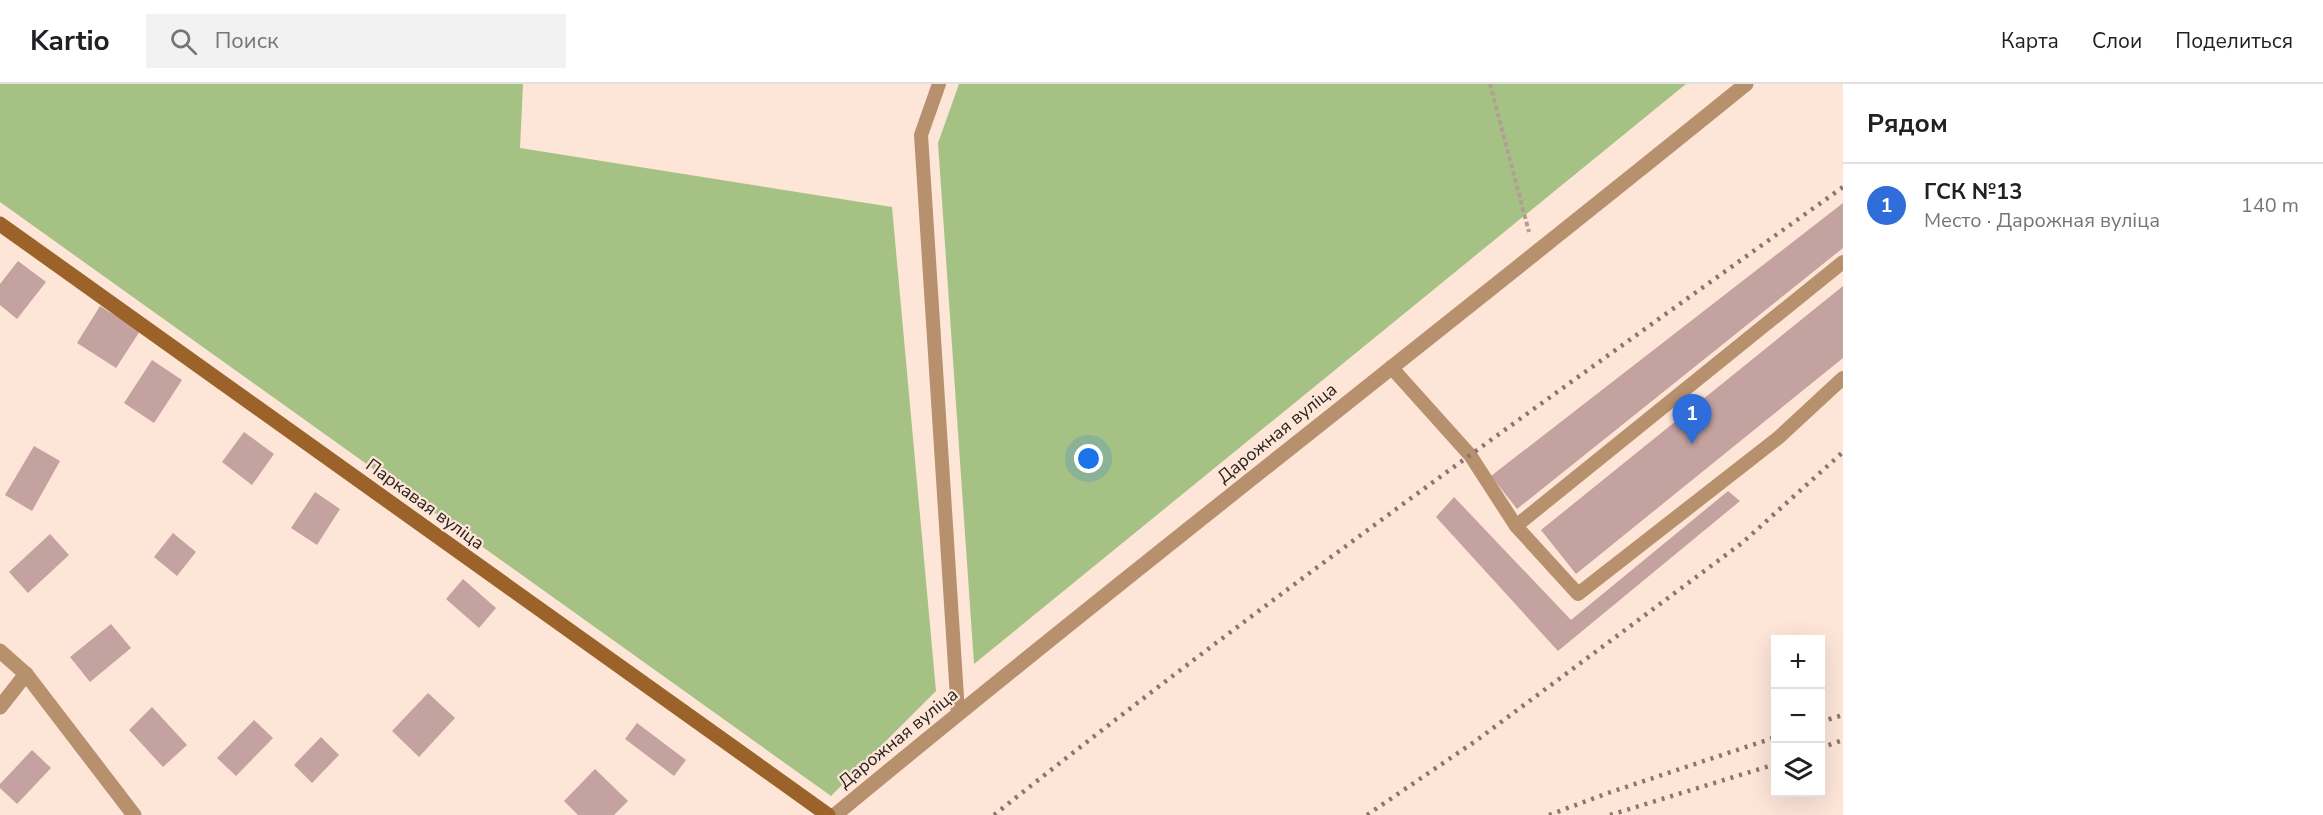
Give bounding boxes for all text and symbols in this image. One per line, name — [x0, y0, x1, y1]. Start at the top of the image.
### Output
search box — [146, 14, 566, 68]
text: Kartio — [30, 22, 110, 60]
icon: search — [167, 25, 200, 58]
text: Поиск — [215, 26, 279, 56]
text: Карта — [2001, 27, 2059, 55]
text: Слои — [2092, 27, 2142, 55]
text: Поделиться — [2175, 27, 2293, 55]
text: Рядом — [1867, 106, 1948, 141]
text: ГСК №13 — [1924, 177, 2022, 207]
text: 1 — [1881, 192, 1893, 219]
text: 140 m — [2241, 192, 2299, 219]
text: Место · Дарожная вуліца — [1924, 207, 2160, 234]
street label: Дарожная вуліца — [1212, 377, 1342, 489]
pin: 1 — [1672, 394, 1712, 444]
your location — [1074, 444, 1103, 473]
street label: Паркавая вуліца — [361, 453, 489, 555]
map controls — [1771, 635, 1825, 797]
button: + — [1771, 635, 1825, 689]
street label: Дарожная вуліца — [833, 682, 963, 794]
button: − — [1771, 689, 1825, 743]
button: layers — [1771, 743, 1825, 797]

